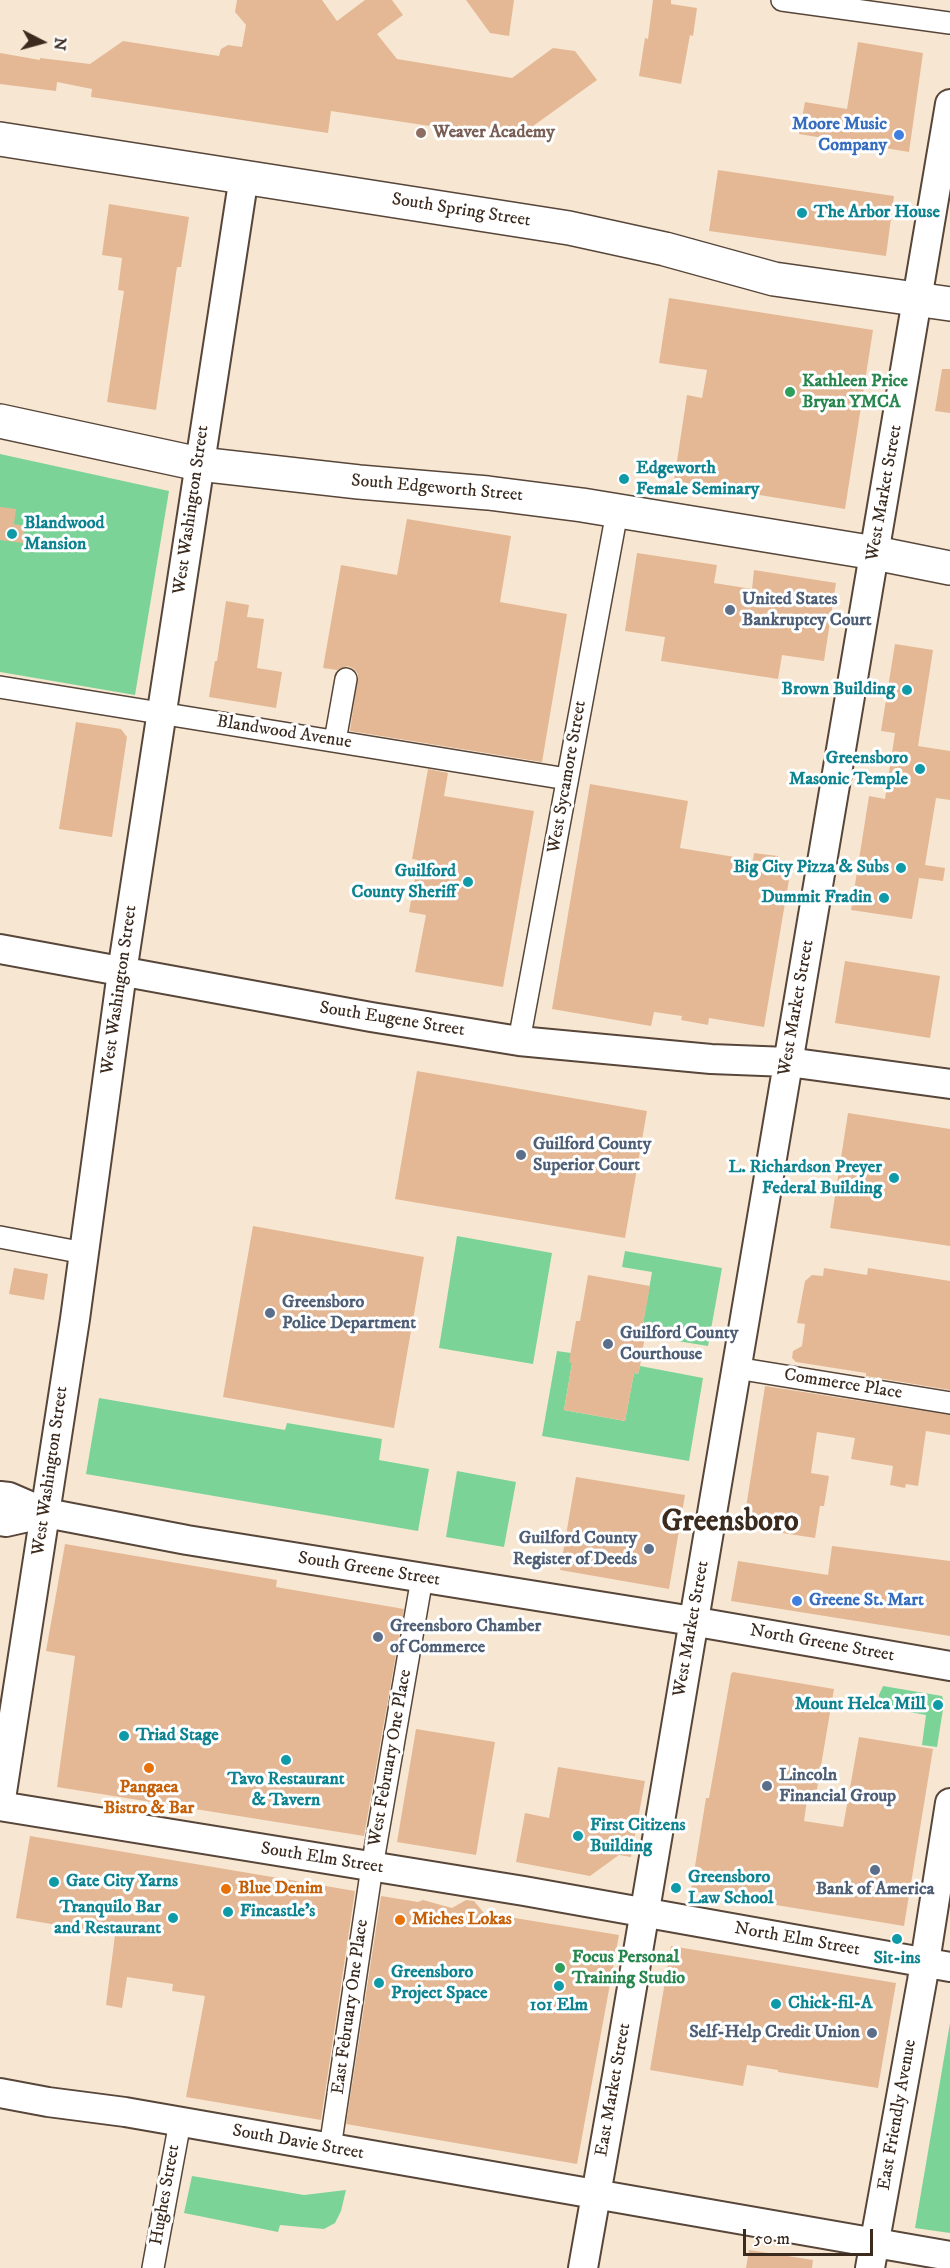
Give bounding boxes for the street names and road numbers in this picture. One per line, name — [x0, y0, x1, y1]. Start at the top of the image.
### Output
street label: South Spring Street — [390, 189, 532, 233]
street label: West Market Street — [862, 423, 908, 563]
street label: West Washington Street — [169, 424, 215, 596]
street label: South Edgeworth Street — [350, 471, 524, 507]
street label: West Sycamore Street — [544, 699, 592, 855]
street label: Blandwood Avenue — [215, 712, 353, 754]
street label: West Washington Street — [97, 904, 143, 1076]
street label: West Market Street — [774, 938, 820, 1078]
street label: South Eugene Street — [318, 998, 466, 1042]
street label: Commerce Place — [782, 1365, 904, 1405]
street label: West Washington Street — [28, 1385, 74, 1557]
street label: South Greene Street — [297, 1548, 441, 1592]
street label: West Market Street — [669, 1559, 715, 1699]
street label: North Greene Street — [748, 1621, 896, 1667]
street label: West February One Place — [365, 1668, 417, 1848]
street label: South Elm Street — [259, 1839, 385, 1879]
street label: East February One Place — [328, 1918, 374, 2096]
street label: North Elm Street — [733, 1918, 861, 1962]
street label: East Market Street — [592, 2022, 636, 2158]
street label: East Friendly Avenue — [874, 2038, 922, 2192]
street label: South Davie Street — [230, 2121, 366, 2165]
street label: Hughes Street — [147, 2143, 185, 2247]

